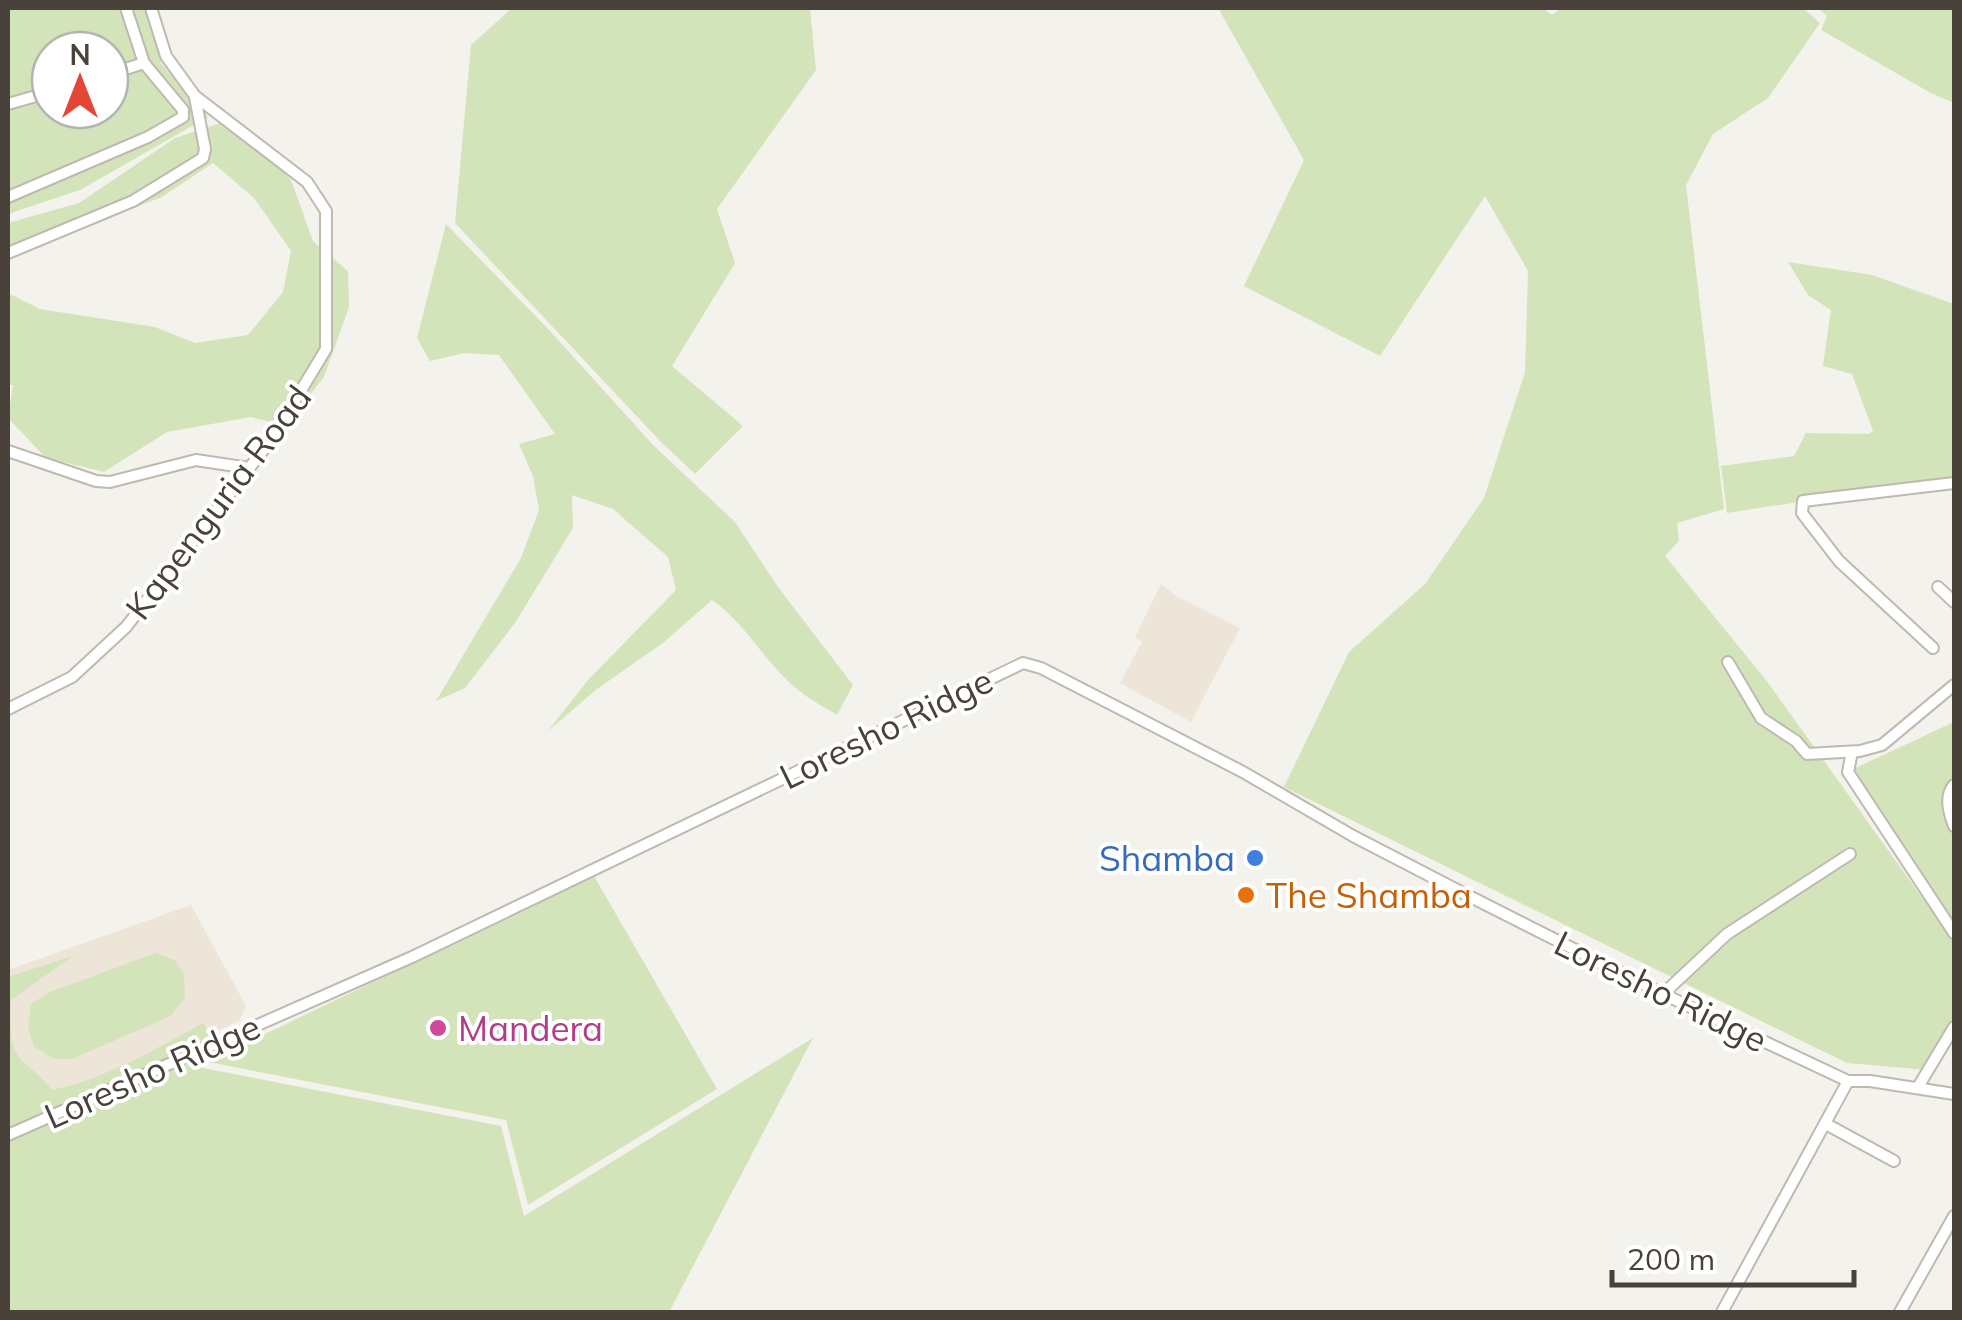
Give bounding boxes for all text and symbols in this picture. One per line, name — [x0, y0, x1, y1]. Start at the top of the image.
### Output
north arrow — [30, 30, 130, 130]
text: N — [69, 37, 91, 72]
street label: Kapenguria Road — [116, 376, 320, 628]
street label: Loresho Ridge — [773, 658, 999, 798]
place label: Shamba — [1099, 836, 1235, 880]
marker: Shamba — [1244, 847, 1266, 869]
place label: The Shamba — [1266, 873, 1472, 917]
marker: The Shamba — [1235, 884, 1257, 906]
street label: Loresho Ridge — [1548, 921, 1774, 1061]
street label: Loresho Ridge — [37, 1004, 267, 1138]
place label: Mandera — [458, 1006, 603, 1050]
marker: Mandera — [427, 1017, 449, 1039]
scale bar — [1612, 1225, 1854, 1287]
text: 200 m — [1627, 1240, 1715, 1278]

